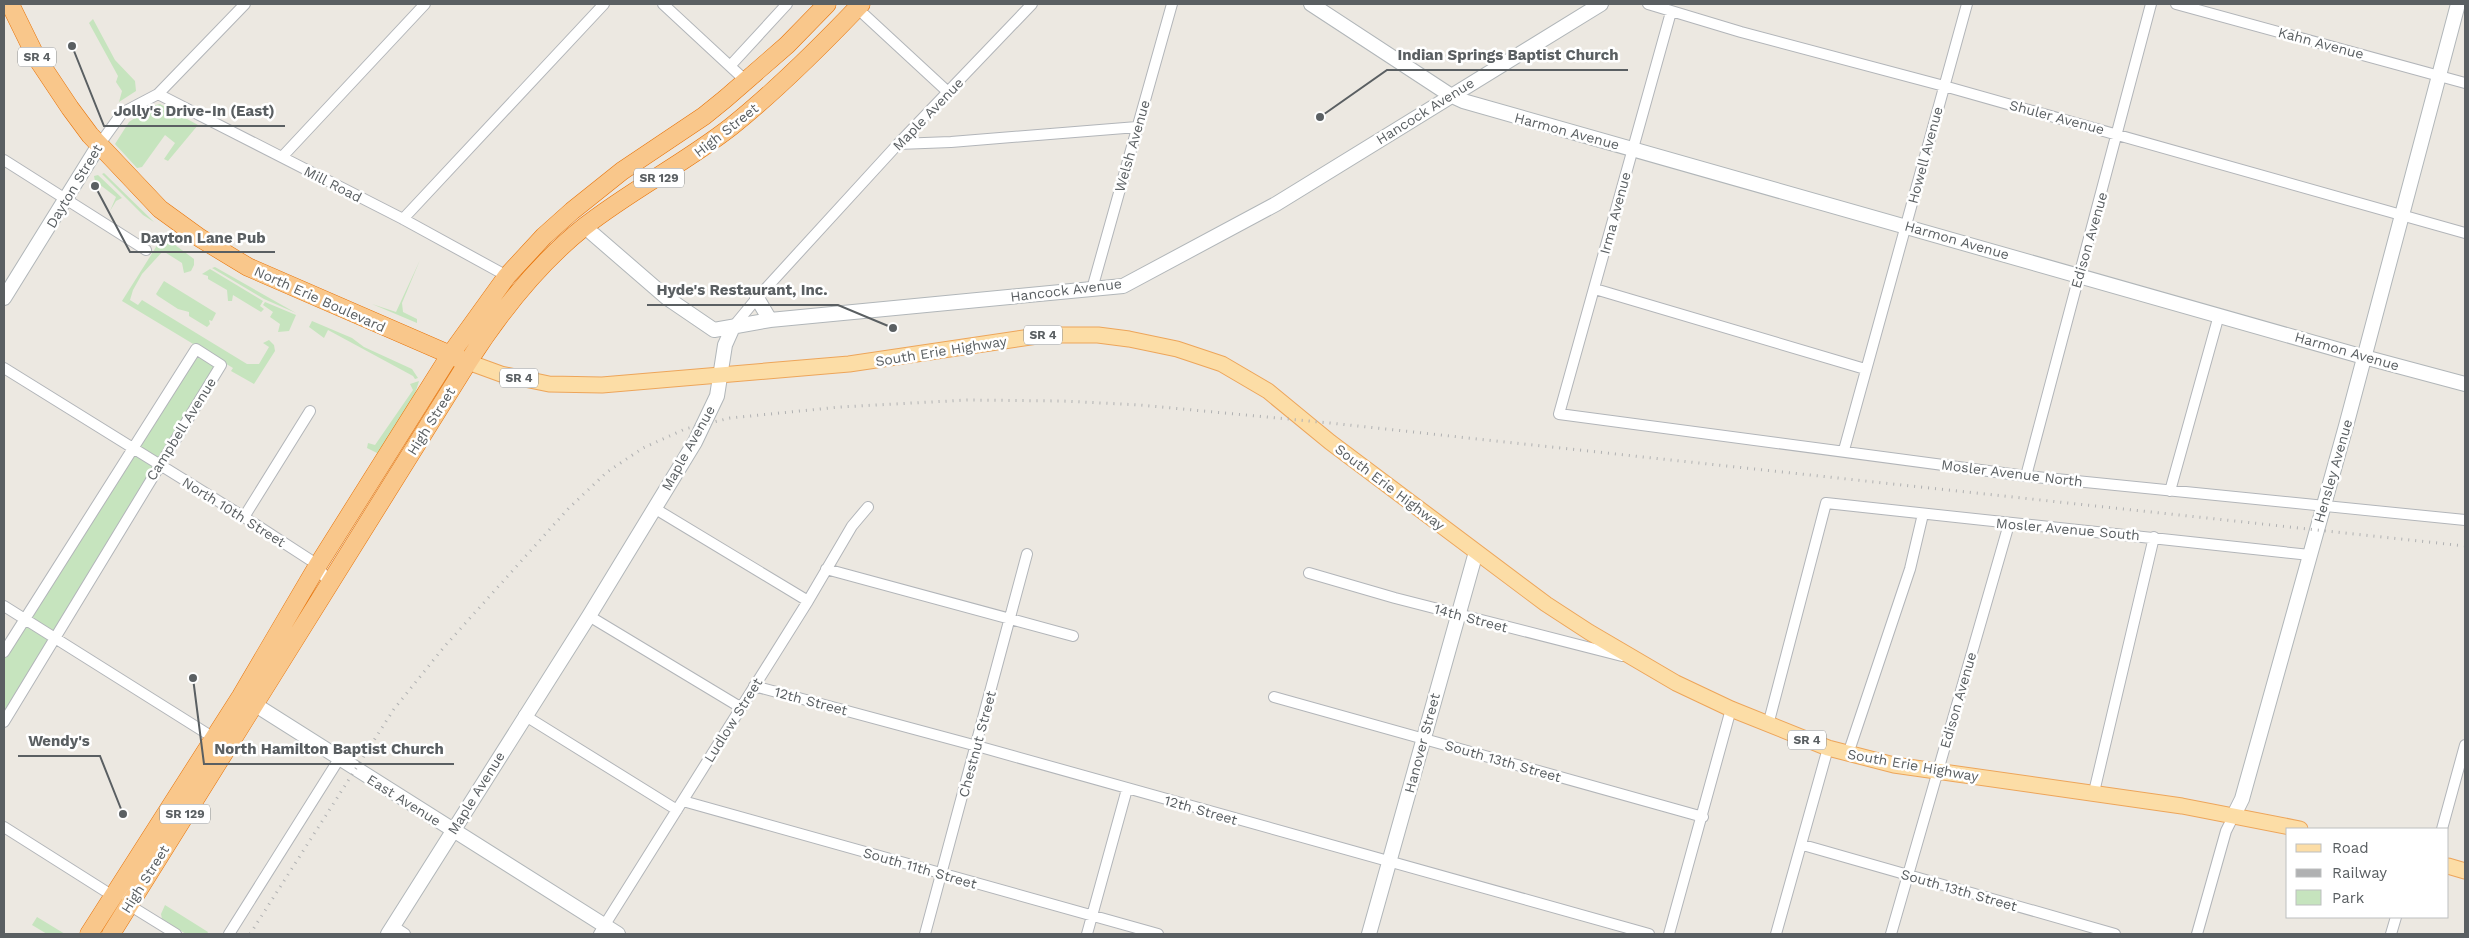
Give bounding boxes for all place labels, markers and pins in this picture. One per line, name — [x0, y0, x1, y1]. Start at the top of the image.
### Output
callout: Indian Springs Baptist Church — [1387, 40, 1628, 70]
callout: Jolly's Drive-In (East) — [104, 96, 285, 126]
callout: Dayton Lane Pub — [130, 222, 275, 252]
callout: Hyde's Restaurant, Inc. — [647, 275, 838, 305]
callout: Wendy's — [18, 726, 100, 756]
callout: North Hamilton Baptist Church — [204, 734, 454, 764]

